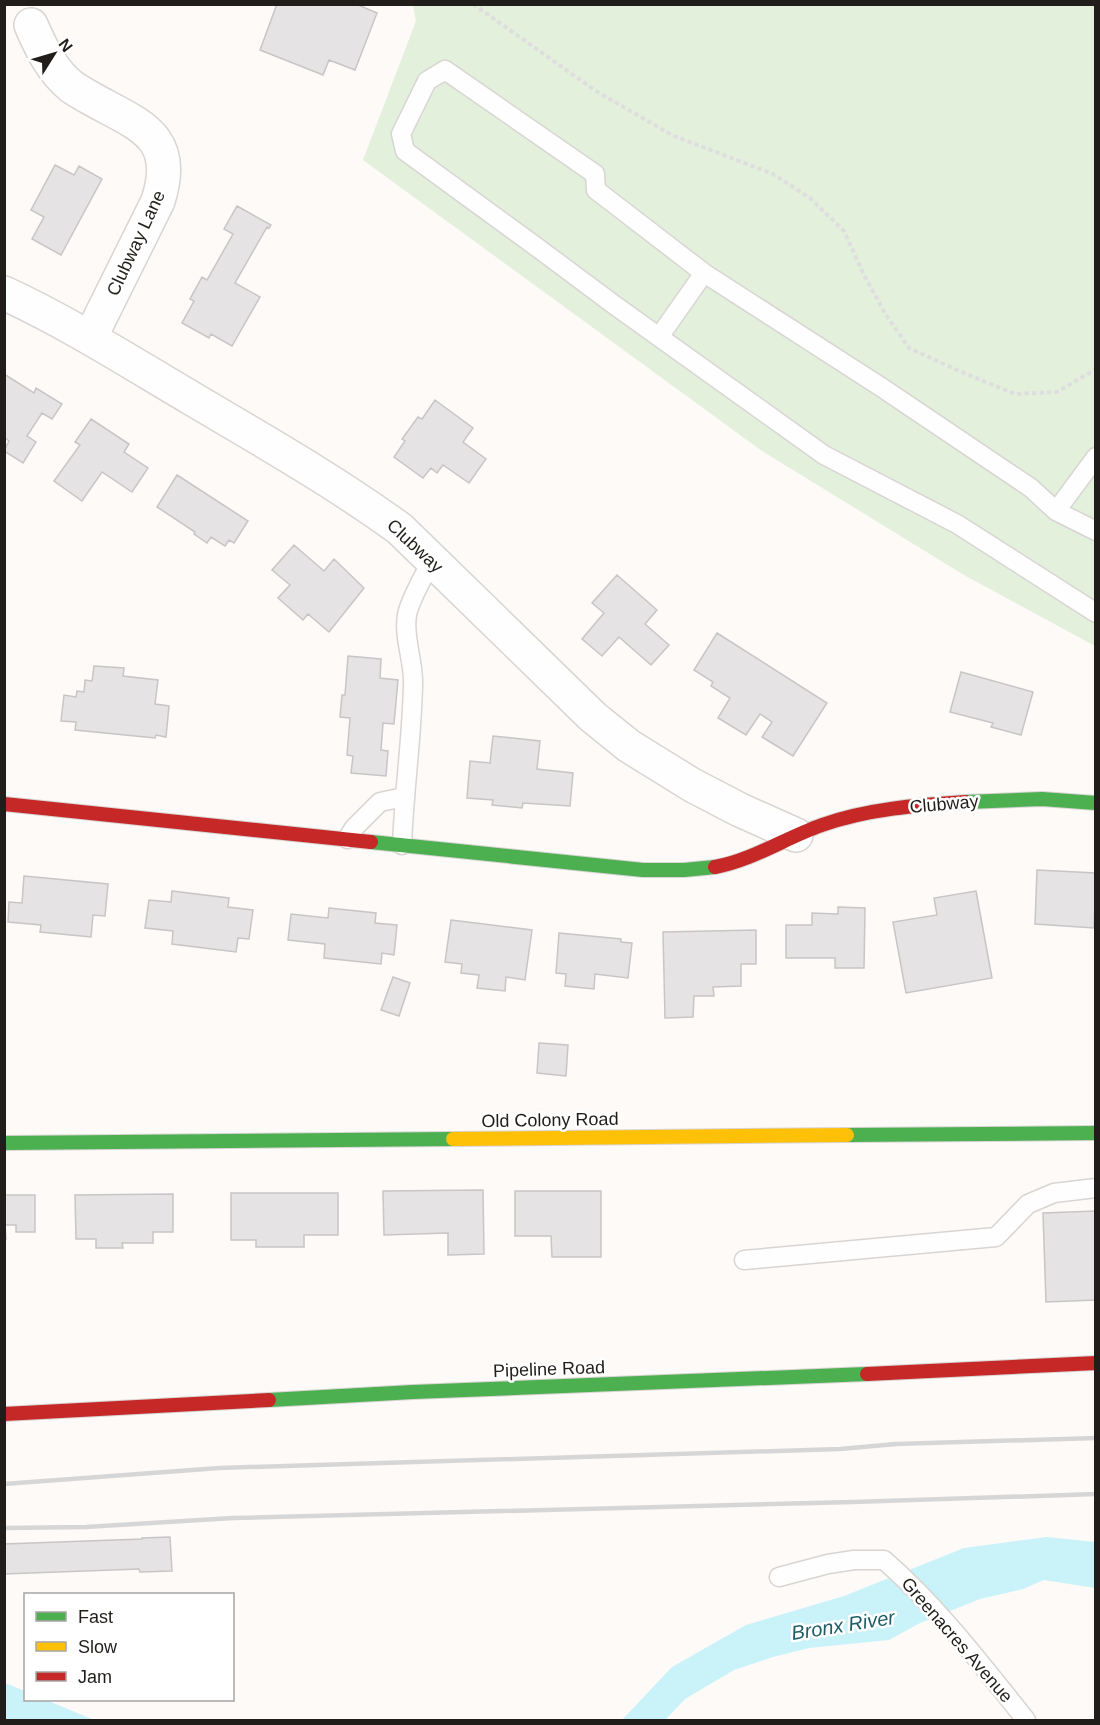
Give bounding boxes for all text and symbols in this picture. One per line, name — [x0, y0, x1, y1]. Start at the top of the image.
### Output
north arrow — [24, 24, 84, 84]
text: N — [55, 36, 76, 55]
street label: Clubway Lane — [103, 187, 169, 299]
street label: Clubway — [383, 515, 447, 577]
street label: Clubway — [909, 791, 979, 817]
street label: Old Colony Road — [481, 1109, 619, 1131]
street label: Pipeline Road — [493, 1357, 605, 1381]
street label: Greenacres Avenue — [897, 1574, 1017, 1706]
legend — [24, 1593, 234, 1701]
water label: Bronx River — [790, 1606, 898, 1644]
text: Fast — [78, 1607, 113, 1627]
text: Slow — [78, 1637, 118, 1657]
text: Jam — [78, 1667, 112, 1687]

